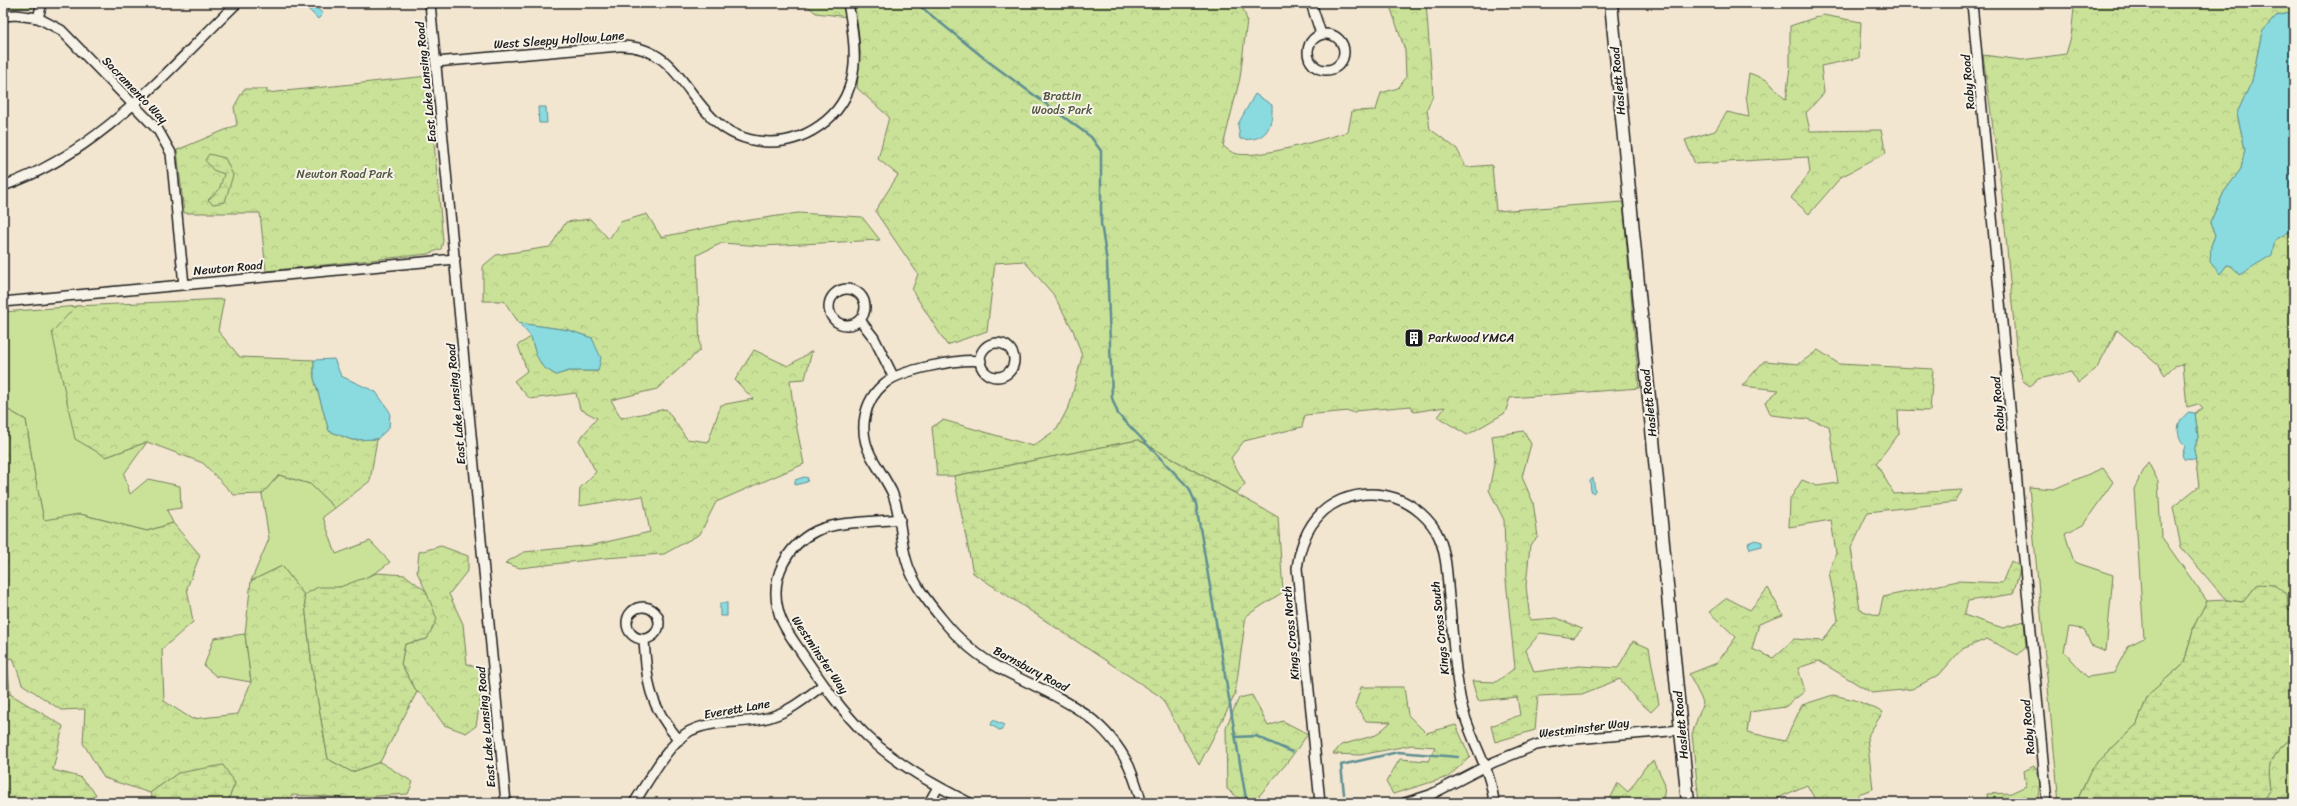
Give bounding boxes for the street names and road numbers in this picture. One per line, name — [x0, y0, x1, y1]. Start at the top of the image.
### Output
street label: East Lake Lansing Road — [409, 20, 443, 144]
street label: West Sleepy Hollow Lane — [493, 24, 625, 56]
street label: Haslett Road — [1604, 44, 1632, 116]
street label: Sacramento Way — [97, 51, 174, 130]
street label: Raby Road — [1955, 53, 1981, 110]
street label: Newton Road — [193, 254, 265, 282]
street label: East Lake Lansing Road — [440, 342, 472, 466]
street label: Haslett Road — [1634, 366, 1664, 438]
street label: Raby Road — [1985, 375, 2011, 432]
street label: Kings Cross South — [1424, 580, 1456, 676]
street label: Kings Cross North — [1276, 585, 1306, 681]
street label: Westminster Way — [785, 611, 855, 699]
street label: Barnsbury Road — [989, 640, 1074, 699]
street label: East Lake Lansing Road — [470, 665, 502, 789]
street label: Haslett Road — [1667, 688, 1695, 760]
street label: Everett Lane — [702, 692, 772, 726]
street label: Raby Road — [2015, 698, 2041, 755]
street label: Westminster Way — [1538, 711, 1631, 744]

